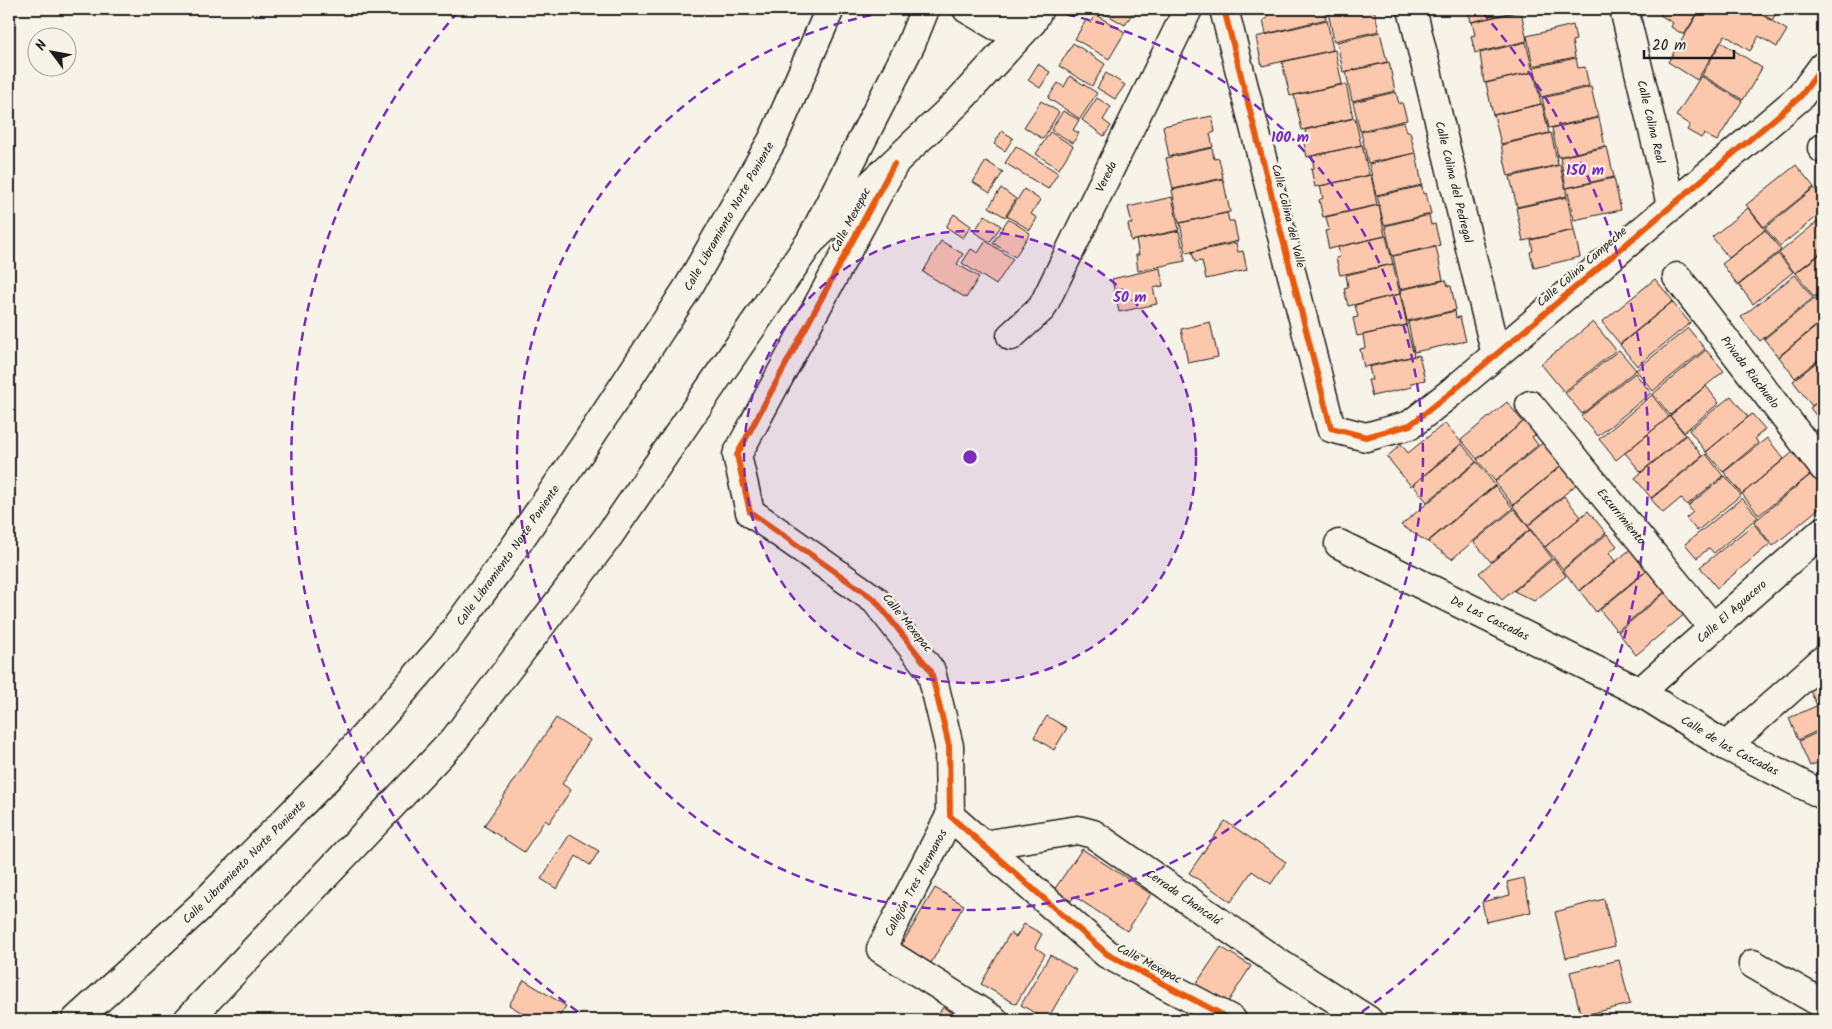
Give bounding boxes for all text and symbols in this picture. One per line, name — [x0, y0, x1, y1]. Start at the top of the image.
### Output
north arrow — [28, 28, 78, 78]
scale bar — [1644, 28, 1734, 60]
text: 20 m — [1652, 34, 1686, 58]
text: N — [30, 36, 54, 55]
street label: Calle Colina Real — [1632, 78, 1670, 166]
street label: Calle Colina del Pedregal — [1430, 119, 1478, 245]
text: 100 m — [1271, 126, 1309, 150]
street label: Calle Libramiento Norte Poniente — [679, 138, 779, 295]
street label: Vereda — [1090, 157, 1122, 196]
text: 150 m — [1566, 159, 1604, 183]
street label: Calle Colina del Valle — [1266, 162, 1310, 271]
street label: Calle Mexepac — [826, 184, 876, 256]
street label: Calle Colina Campeche — [1532, 222, 1632, 312]
text: 50 m — [1112, 286, 1147, 310]
street label: Privada Riachuelo — [1716, 332, 1784, 413]
centre of rings — [961, 448, 979, 466]
street label: Calle Libramiento Norte Poniente — [451, 480, 565, 630]
street label: Escurrimiento — [1592, 484, 1650, 549]
street label: Calle El Aguacero — [1692, 575, 1771, 648]
street label: Calle Mexepac — [877, 589, 937, 657]
street label: De Las Cascadas — [1447, 591, 1532, 646]
street label: Calle de las Cascadas — [1677, 710, 1782, 781]
street label: Calle Libramiento Norte Poniente — [178, 795, 311, 928]
street label: Callejón Tres Hermanos — [880, 826, 952, 940]
street label: Cerrada Chancalá — [1142, 864, 1226, 931]
street label: Calle Mexepac — [1113, 939, 1185, 989]

